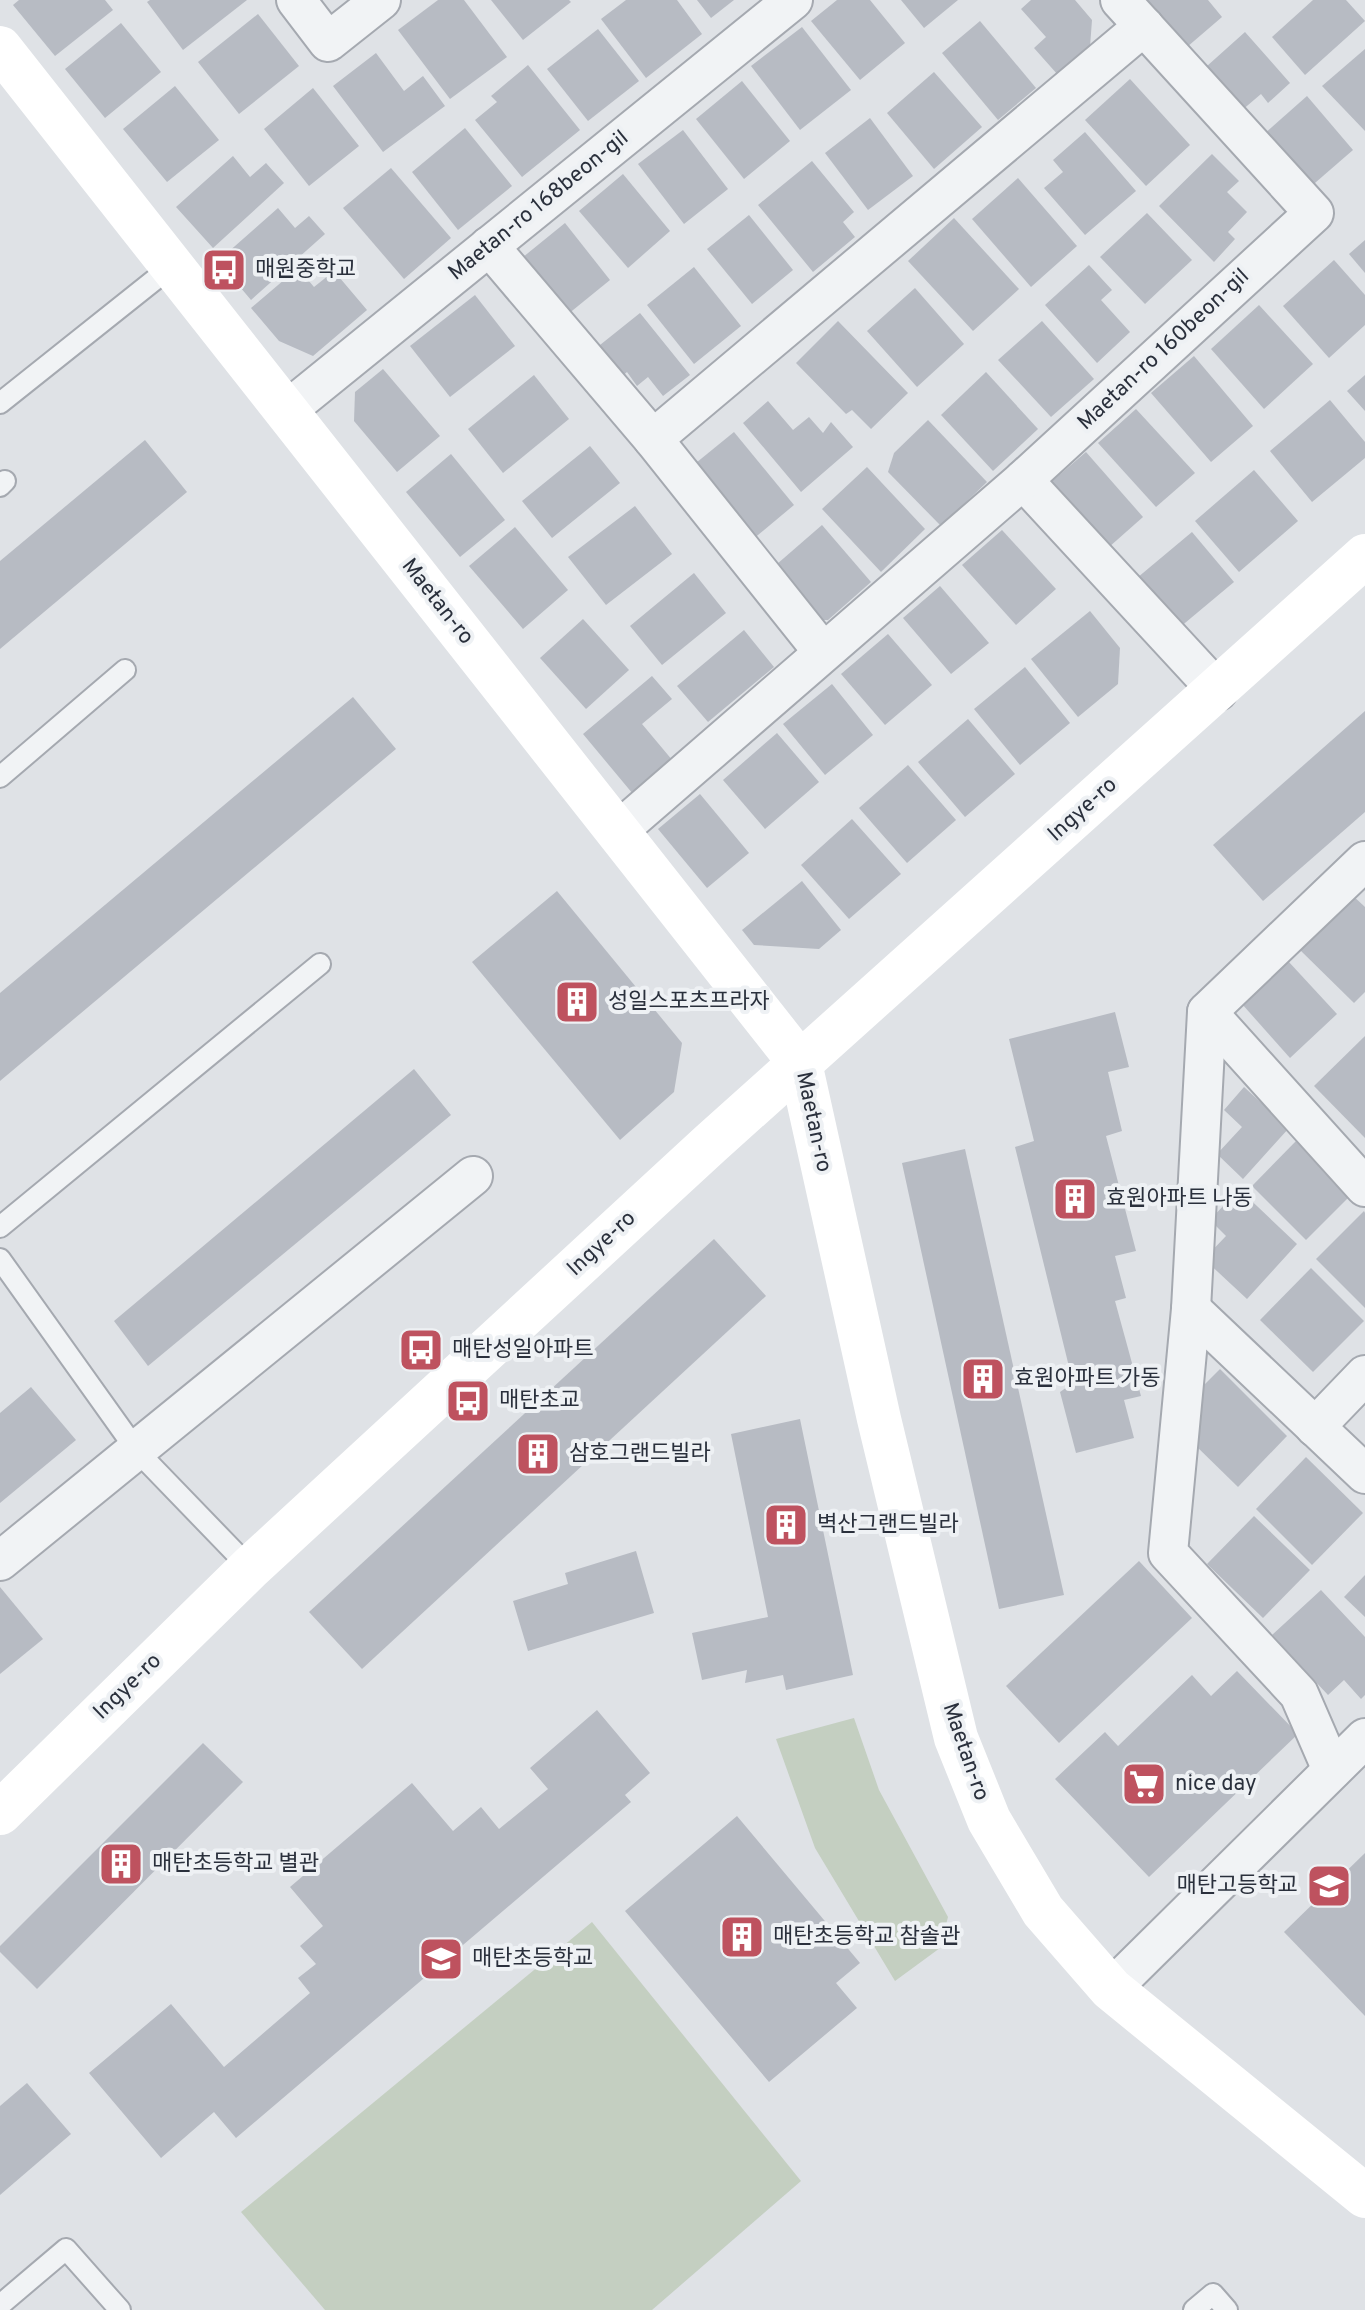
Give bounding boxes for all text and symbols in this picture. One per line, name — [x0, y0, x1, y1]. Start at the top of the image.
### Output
street label: Maetan-ro 168beon-gil — [443, 125, 635, 287]
bus stop icon: 매원중학교 — [200, 246, 248, 294]
place label: 매원중학교 — [255, 257, 356, 284]
street label: Maetan-ro 160beon-gil — [1073, 264, 1255, 436]
street label: Maetan-ro — [395, 554, 479, 650]
street label: Ingye-ro — [1043, 772, 1123, 848]
building icon: 성일스포츠프라자 — [553, 978, 601, 1026]
place label: 성일스포츠프라자 — [608, 989, 770, 1016]
street label: Maetan-ro — [789, 1069, 837, 1175]
building icon: 효원아파트 나동 — [1051, 1175, 1099, 1223]
place label: 효원아파트 나동 — [1106, 1186, 1253, 1213]
street label: Ingye-ro — [562, 1205, 642, 1283]
bus stop icon: 매탄성일아파트 — [397, 1326, 445, 1374]
place label: 매탄성일아파트 — [452, 1337, 594, 1364]
building icon: 효원아파트 가동 — [959, 1355, 1007, 1403]
place label: 효원아파트 가동 — [1014, 1366, 1161, 1393]
bus stop icon: 매탄초교 — [444, 1377, 492, 1425]
place label: 매탄초교 — [499, 1388, 580, 1415]
building icon: 삼호그랜드빌라 — [514, 1430, 562, 1478]
place label: 삼호그랜드빌라 — [569, 1441, 711, 1468]
building icon: 벽산그랜드빌라 — [762, 1501, 810, 1549]
place label: 벽산그랜드빌라 — [817, 1512, 959, 1539]
street label: Ingye-ro — [88, 1648, 168, 1726]
street label: Maetan-ro — [936, 1699, 994, 1805]
supermarket icon: nice day — [1120, 1760, 1168, 1808]
place label: nice day — [1175, 1771, 1257, 1798]
building icon: 매탄초등학교 별관 — [97, 1840, 145, 1888]
place label: 매탄초등학교 별관 — [152, 1851, 319, 1878]
school or university icon: 매탄고등학교 — [1305, 1862, 1353, 1910]
place label: 매탄고등학교 — [1177, 1873, 1298, 1900]
building icon: 매탄초등학교 참솔관 — [718, 1913, 766, 1961]
place label: 매탄초등학교 참솔관 — [773, 1924, 960, 1951]
school or university icon: 매탄초등학교 — [417, 1935, 465, 1983]
place label: 매탄초등학교 — [472, 1946, 593, 1973]

